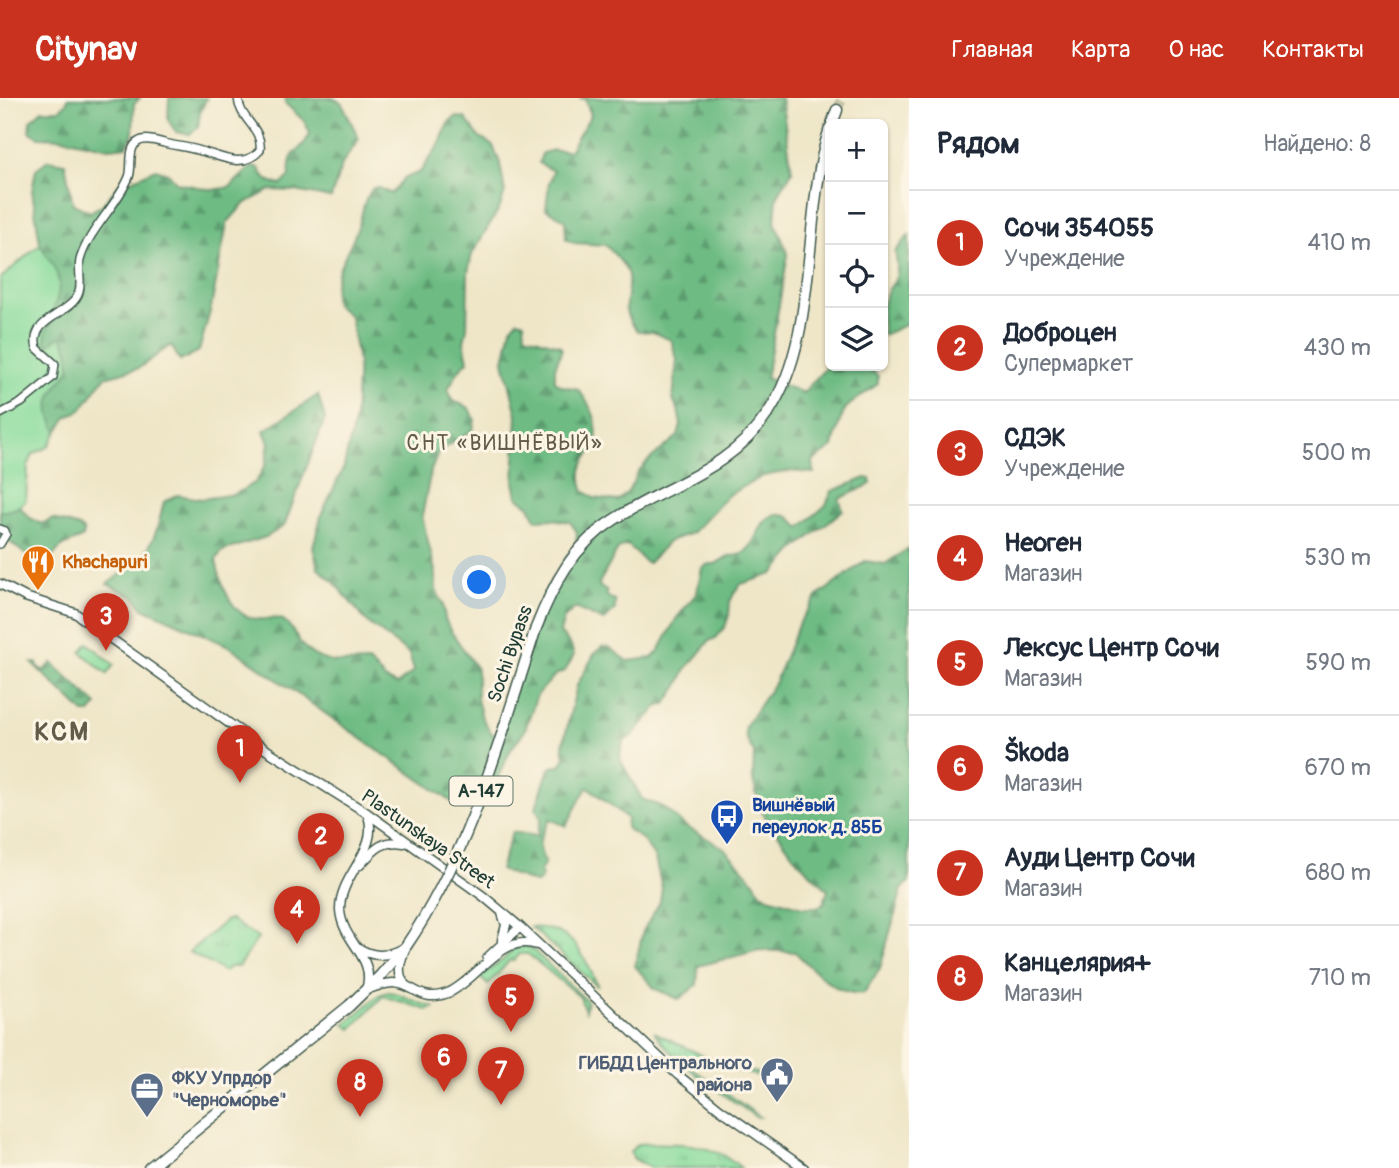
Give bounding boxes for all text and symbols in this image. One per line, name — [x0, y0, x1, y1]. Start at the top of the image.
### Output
text: Citynav — [35, 29, 138, 70]
text: Главная — [952, 35, 1033, 64]
text: Карта — [1071, 35, 1131, 64]
text: О нас — [1169, 35, 1224, 64]
text: Контакты — [1262, 35, 1364, 64]
map controls — [825, 119, 888, 371]
button: + — [825, 119, 888, 182]
text: Рядом — [937, 125, 1020, 162]
text: Найдено: 8 — [1263, 129, 1371, 158]
button: − — [825, 182, 888, 245]
text: Сочи 354055 — [1004, 212, 1154, 244]
text: 1 — [956, 228, 965, 257]
text: 410 m — [1308, 228, 1371, 257]
text: Учреждение — [1004, 244, 1125, 273]
button: locate — [825, 245, 888, 308]
button: layers — [825, 308, 888, 371]
text: Доброцен — [1004, 317, 1117, 349]
text: 2 — [954, 333, 966, 362]
text: 430 m — [1304, 333, 1371, 362]
text: Супермаркет — [1004, 349, 1133, 378]
text: СДЭК — [1004, 422, 1066, 454]
district label: СНТ «ВИШНЁВЫЙ» — [406, 430, 604, 457]
text: 3 — [954, 438, 966, 467]
text: 500 m — [1302, 438, 1371, 467]
text: Учреждение — [1004, 454, 1125, 483]
text: Неоген — [1004, 527, 1082, 559]
restaurant icon: Khachapuri — [19, 543, 57, 592]
text: 4 — [953, 543, 967, 572]
text: 530 m — [1305, 543, 1371, 572]
place label: Khachapuri — [62, 550, 148, 574]
text: Магазин — [1004, 559, 1083, 588]
your location — [462, 565, 496, 599]
pin: 3 — [83, 593, 129, 651]
street label: Sochi Bypass — [482, 602, 538, 706]
text: Лексус Центр Сочи — [1004, 632, 1219, 664]
text: 5 — [954, 648, 966, 677]
text: 590 m — [1306, 648, 1371, 677]
text: Магазин — [1004, 664, 1083, 693]
district label: КСМ — [34, 716, 90, 748]
pin: 1 — [217, 725, 263, 783]
text: Škoda — [1004, 737, 1069, 769]
text: 6 — [953, 753, 967, 782]
text: 670 m — [1305, 753, 1371, 782]
text: Магазин — [1004, 769, 1083, 798]
road number: А-147 — [449, 776, 512, 806]
street label: Plastunskaya Street — [356, 784, 500, 894]
place label: Вишнёвый переулок д. 85Б — [752, 793, 883, 839]
bus stop icon: Вишнёвый переулок д. 85Б — [708, 797, 746, 846]
pin: 2 — [298, 813, 344, 871]
text: Ауди Центр Сочи — [1004, 842, 1195, 874]
text: 7 — [954, 858, 966, 887]
text: 680 m — [1305, 858, 1371, 887]
text: Магазин — [1004, 874, 1083, 903]
pin: 4 — [274, 886, 320, 944]
text: Канцелярия+ — [1004, 947, 1150, 979]
text: 8 — [954, 963, 966, 992]
text: 710 m — [1309, 963, 1371, 992]
pin: 5 — [488, 974, 534, 1032]
text: Магазин — [1004, 979, 1083, 1008]
pin: 6 — [421, 1034, 467, 1092]
pin: 7 — [478, 1047, 524, 1105]
place label: ГИБДД Центрального района — [578, 1051, 753, 1097]
public building icon: ГИБДД Центрального района — [758, 1055, 796, 1104]
pin: 8 — [337, 1059, 383, 1117]
place label: ФКУ Упрдор "Черноморье" — [171, 1066, 287, 1112]
office icon: ФКУ Упрдор "Черноморье" — [128, 1070, 166, 1119]

